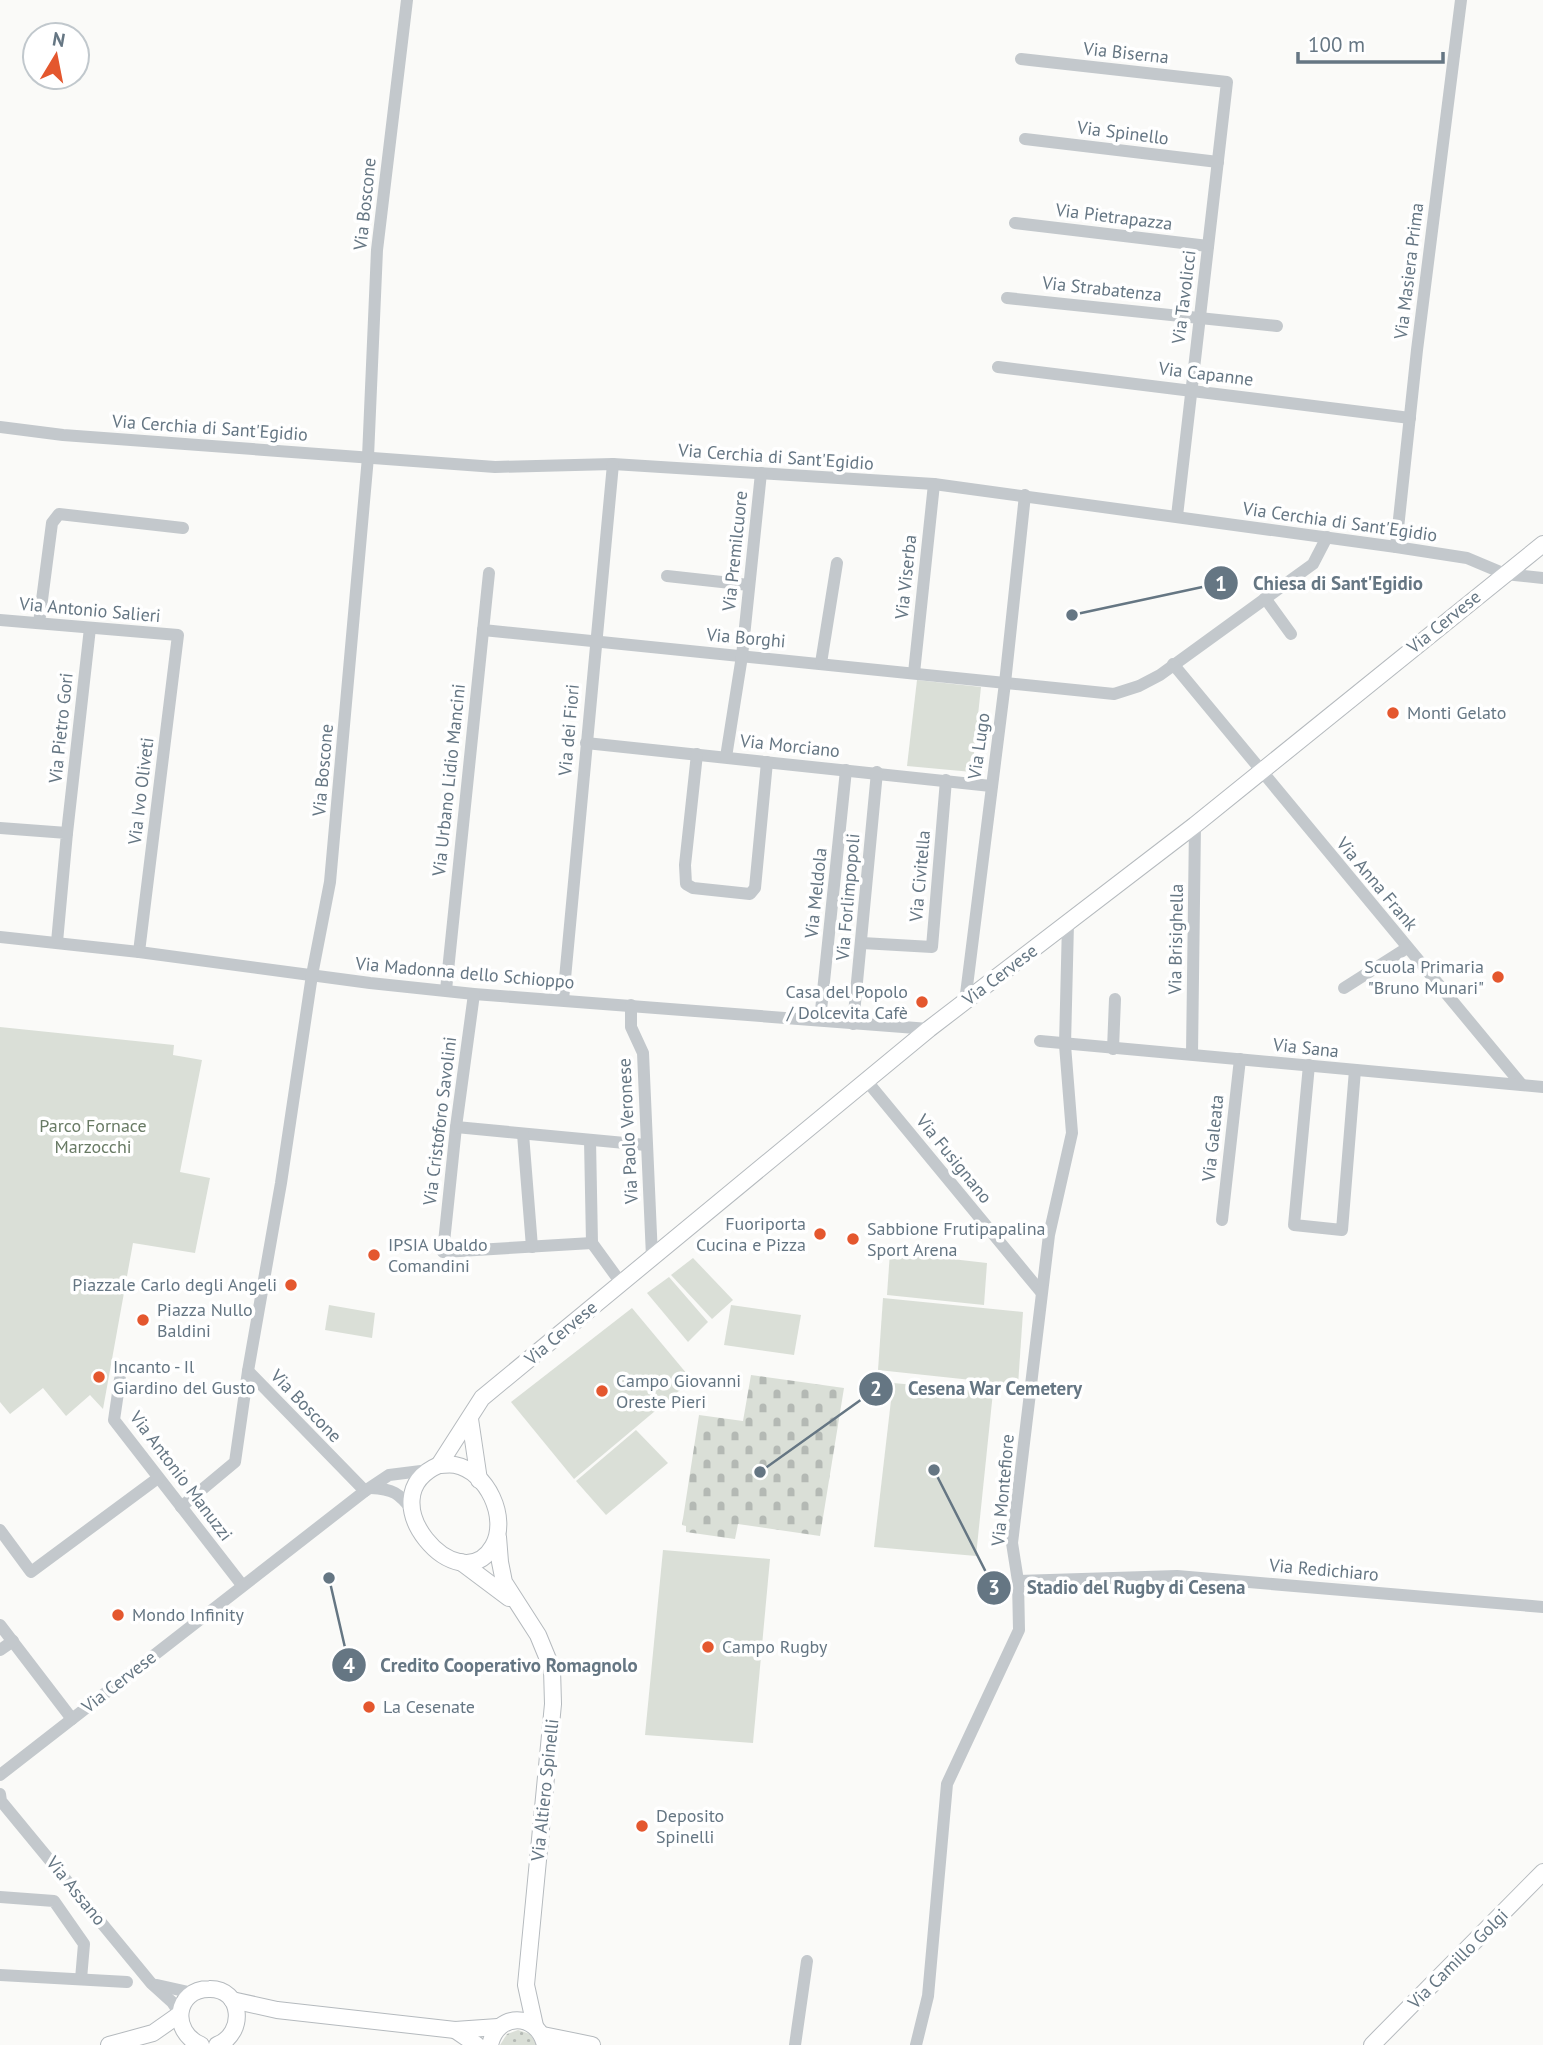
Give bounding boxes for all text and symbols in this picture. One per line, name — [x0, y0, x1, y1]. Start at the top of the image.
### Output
north arrow — [21, 21, 91, 91]
scale bar — [1298, 21, 1443, 65]
text: N — [51, 26, 67, 52]
text: 100 m — [1308, 31, 1365, 58]
street label: Via Biserna — [1081, 36, 1170, 68]
street label: Via Spinello — [1075, 115, 1170, 150]
street label: Via Boscone — [348, 157, 381, 252]
street label: Via Pietrapazza — [1053, 198, 1174, 235]
street label: Via Masiera Prima — [1389, 201, 1428, 341]
street label: Via Tavolicci — [1166, 249, 1201, 346]
street label: Via Strabatenza — [1040, 271, 1163, 306]
street label: Via Capanne — [1156, 356, 1255, 391]
street label: Via Cerchia di Sant'Egidio — [110, 409, 309, 446]
street label: Via Cerchia di Sant'Egidio — [676, 438, 875, 475]
street label: Via Premilcuore — [717, 490, 752, 613]
street label: Via Cerchia di Sant'Egidio — [1240, 496, 1439, 547]
street label: Via Viserba — [890, 534, 921, 621]
callout: Chiesa di Sant'Egidio — [1204, 563, 1437, 603]
text: 1 — [1215, 570, 1227, 597]
text: Chiesa di Sant'Egidio — [1253, 571, 1423, 595]
street label: Via Cervese — [1401, 585, 1485, 659]
street label: Via Antonio Salieri — [17, 592, 162, 627]
street label: Via Borghi — [704, 622, 787, 652]
street label: Via Pietro Gori — [43, 671, 78, 785]
street label: Via Urbano Lidio Mancini — [427, 683, 470, 878]
street label: Via dei Fiori — [553, 683, 584, 778]
place label: Monti Gelato — [1407, 701, 1506, 724]
marker: Monti Gelato — [1385, 705, 1401, 721]
street label: Via Lugo — [962, 711, 995, 782]
street label: Via Boscone — [307, 723, 338, 818]
street label: Via Morciano — [738, 729, 841, 762]
street label: Via Ivo Oliveti — [122, 736, 158, 847]
street label: Via Civitella — [904, 829, 935, 924]
street label: Via Anna Frank — [1331, 831, 1423, 935]
street label: Via Forlimpopoli — [830, 832, 865, 962]
street label: Via Meldola — [799, 847, 832, 940]
street label: Via Brisighella — [1163, 883, 1188, 996]
street label: Via Cervese — [957, 939, 1042, 1011]
street label: Via Madonna dello Schioppo — [354, 951, 575, 994]
place label: Scuola Primaria "Bruno Munari" — [1364, 955, 1484, 999]
marker: Scuola Primaria "Bruno Munari" — [1490, 969, 1506, 985]
place label: Casa del Popolo / Dolcevita Cafè — [786, 980, 908, 1024]
marker: Casa del Popolo / Dolcevita Cafè — [914, 994, 930, 1010]
street label: Via Sana — [1271, 1033, 1340, 1062]
street label: Via Cristoforo Savolini — [418, 1035, 461, 1208]
street label: Via Paolo Veronese — [612, 1058, 643, 1205]
street label: Via Galeata — [1196, 1093, 1228, 1183]
street label: Via Fusignano — [911, 1109, 997, 1208]
park label: Parco Fornace Marzocchi — [39, 1114, 147, 1158]
place label: Fuoriporta Cucina e Pizza — [696, 1212, 806, 1256]
place label: Sabbione Frutipapalina Sport Arena — [867, 1217, 1045, 1261]
marker: Fuoriporta Cucina e Pizza — [812, 1226, 828, 1242]
marker: Sabbione Frutipapalina Sport Arena — [845, 1231, 861, 1247]
place label: IPSIA Ubaldo Comandini — [388, 1233, 488, 1277]
marker: IPSIA Ubaldo Comandini — [366, 1247, 382, 1263]
place label: Piazzale Carlo degli Angeli — [72, 1273, 277, 1296]
marker: Piazzale Carlo degli Angeli — [283, 1277, 299, 1293]
street label: Via Cervese — [519, 1296, 602, 1370]
place label: Piazza Nullo Baldini — [157, 1298, 253, 1342]
marker: Piazza Nullo Baldini — [135, 1312, 151, 1328]
place label: Incanto - Il Giardino del Gusto — [113, 1355, 255, 1399]
street label: Via Boscone — [265, 1364, 347, 1447]
marker: Incanto - Il Giardino del Gusto — [91, 1369, 107, 1385]
place label: Campo Giovanni Oreste Pieri — [616, 1369, 741, 1413]
callout: Cesena War Cemetery — [858, 1369, 1096, 1409]
text: 2 — [870, 1375, 882, 1402]
text: Cesena War Cemetery — [908, 1376, 1083, 1400]
marker: Campo Giovanni Oreste Pieri — [594, 1383, 610, 1399]
street label: Via Antonio Manuzzi — [124, 1405, 238, 1545]
street label: Via Montefiore — [986, 1433, 1019, 1548]
street label: Via Redichiaro — [1267, 1553, 1380, 1586]
callout: Stadio del Rugby di Cesena — [977, 1568, 1259, 1608]
text: 3 — [988, 1574, 1000, 1601]
text: Stadio del Rugby di Cesena — [1027, 1575, 1245, 1599]
place label: Mondo Infinity — [132, 1603, 244, 1626]
marker: Mondo Infinity — [110, 1607, 126, 1623]
place label: Campo Rugby — [722, 1635, 828, 1658]
marker: Campo Rugby — [700, 1639, 716, 1655]
street label: Via Cervese — [76, 1645, 160, 1718]
callout: Credito Cooperativo Romagnolo — [331, 1645, 652, 1685]
text: 4 — [343, 1652, 355, 1679]
text: Credito Cooperativo Romagnolo — [380, 1653, 638, 1677]
place label: La Cesenate — [383, 1695, 475, 1718]
marker: La Cesenate — [361, 1699, 377, 1715]
street label: Via Altiero Spinelli — [525, 1718, 563, 1863]
place label: Deposito Spinelli — [656, 1804, 724, 1848]
marker: Deposito Spinelli — [634, 1818, 650, 1834]
street label: Via Assano — [41, 1851, 111, 1930]
street label: Via Camillo Golgi — [1402, 1904, 1513, 2014]

